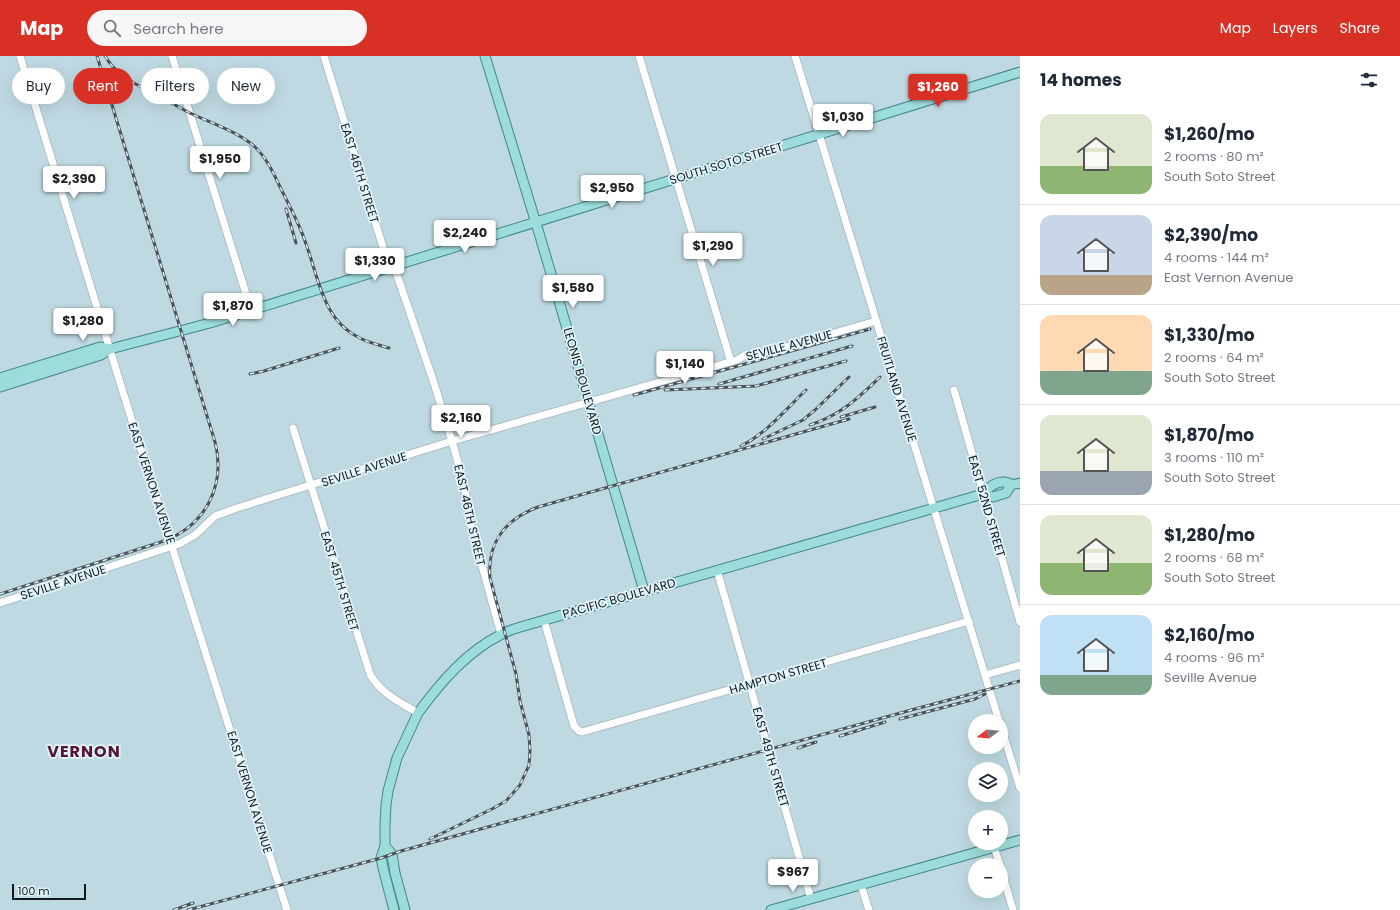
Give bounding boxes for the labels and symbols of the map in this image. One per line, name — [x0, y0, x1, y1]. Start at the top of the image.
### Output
pin: $1,260 — [905, 74, 971, 108]
pin: $1,030 — [810, 104, 876, 138]
street label: EAST 46TH STREET — [337, 121, 383, 226]
street label: SOUTH SOTO STREET — [667, 138, 785, 188]
pin: $1,950 — [187, 146, 253, 180]
pin: $2,390 — [41, 166, 107, 200]
pin: $2,950 — [579, 175, 645, 209]
pin: $2,240 — [432, 220, 498, 254]
pin: $1,290 — [680, 233, 746, 267]
pin: $1,330 — [342, 248, 408, 282]
pin: $1,580 — [540, 275, 606, 309]
pin: $1,870 — [200, 293, 266, 327]
pin: $1,280 — [50, 308, 116, 342]
street label: LEONIS BOULEVARD — [560, 325, 606, 437]
street label: SEVILLE AVENUE — [744, 325, 834, 365]
street label: FRUITLAND AVENUE — [873, 334, 921, 444]
pin: $1,140 — [652, 351, 718, 385]
pin: $2,160 — [428, 405, 494, 439]
street label: EAST VERNON AVENUE — [124, 420, 180, 546]
street label: SEVILLE AVENUE — [319, 447, 409, 491]
street label: EAST 52ND STREET — [964, 453, 1010, 559]
street label: EAST 46TH STREET — [450, 463, 490, 568]
street label: EAST 45TH STREET — [317, 529, 363, 634]
street label: SEVILLE AVENUE — [18, 560, 108, 604]
street label: PACIFIC BOULEVARD — [560, 574, 678, 622]
street label: HAMPTON STREET — [727, 654, 829, 698]
street label: EAST 49TH STREET — [749, 705, 794, 810]
north arrow — [968, 714, 1008, 754]
street label: EAST VERNON AVENUE — [223, 729, 277, 855]
district label: VERNON — [47, 740, 121, 763]
pin: $967 — [769, 859, 817, 893]
scale bar — [12, 882, 86, 901]

